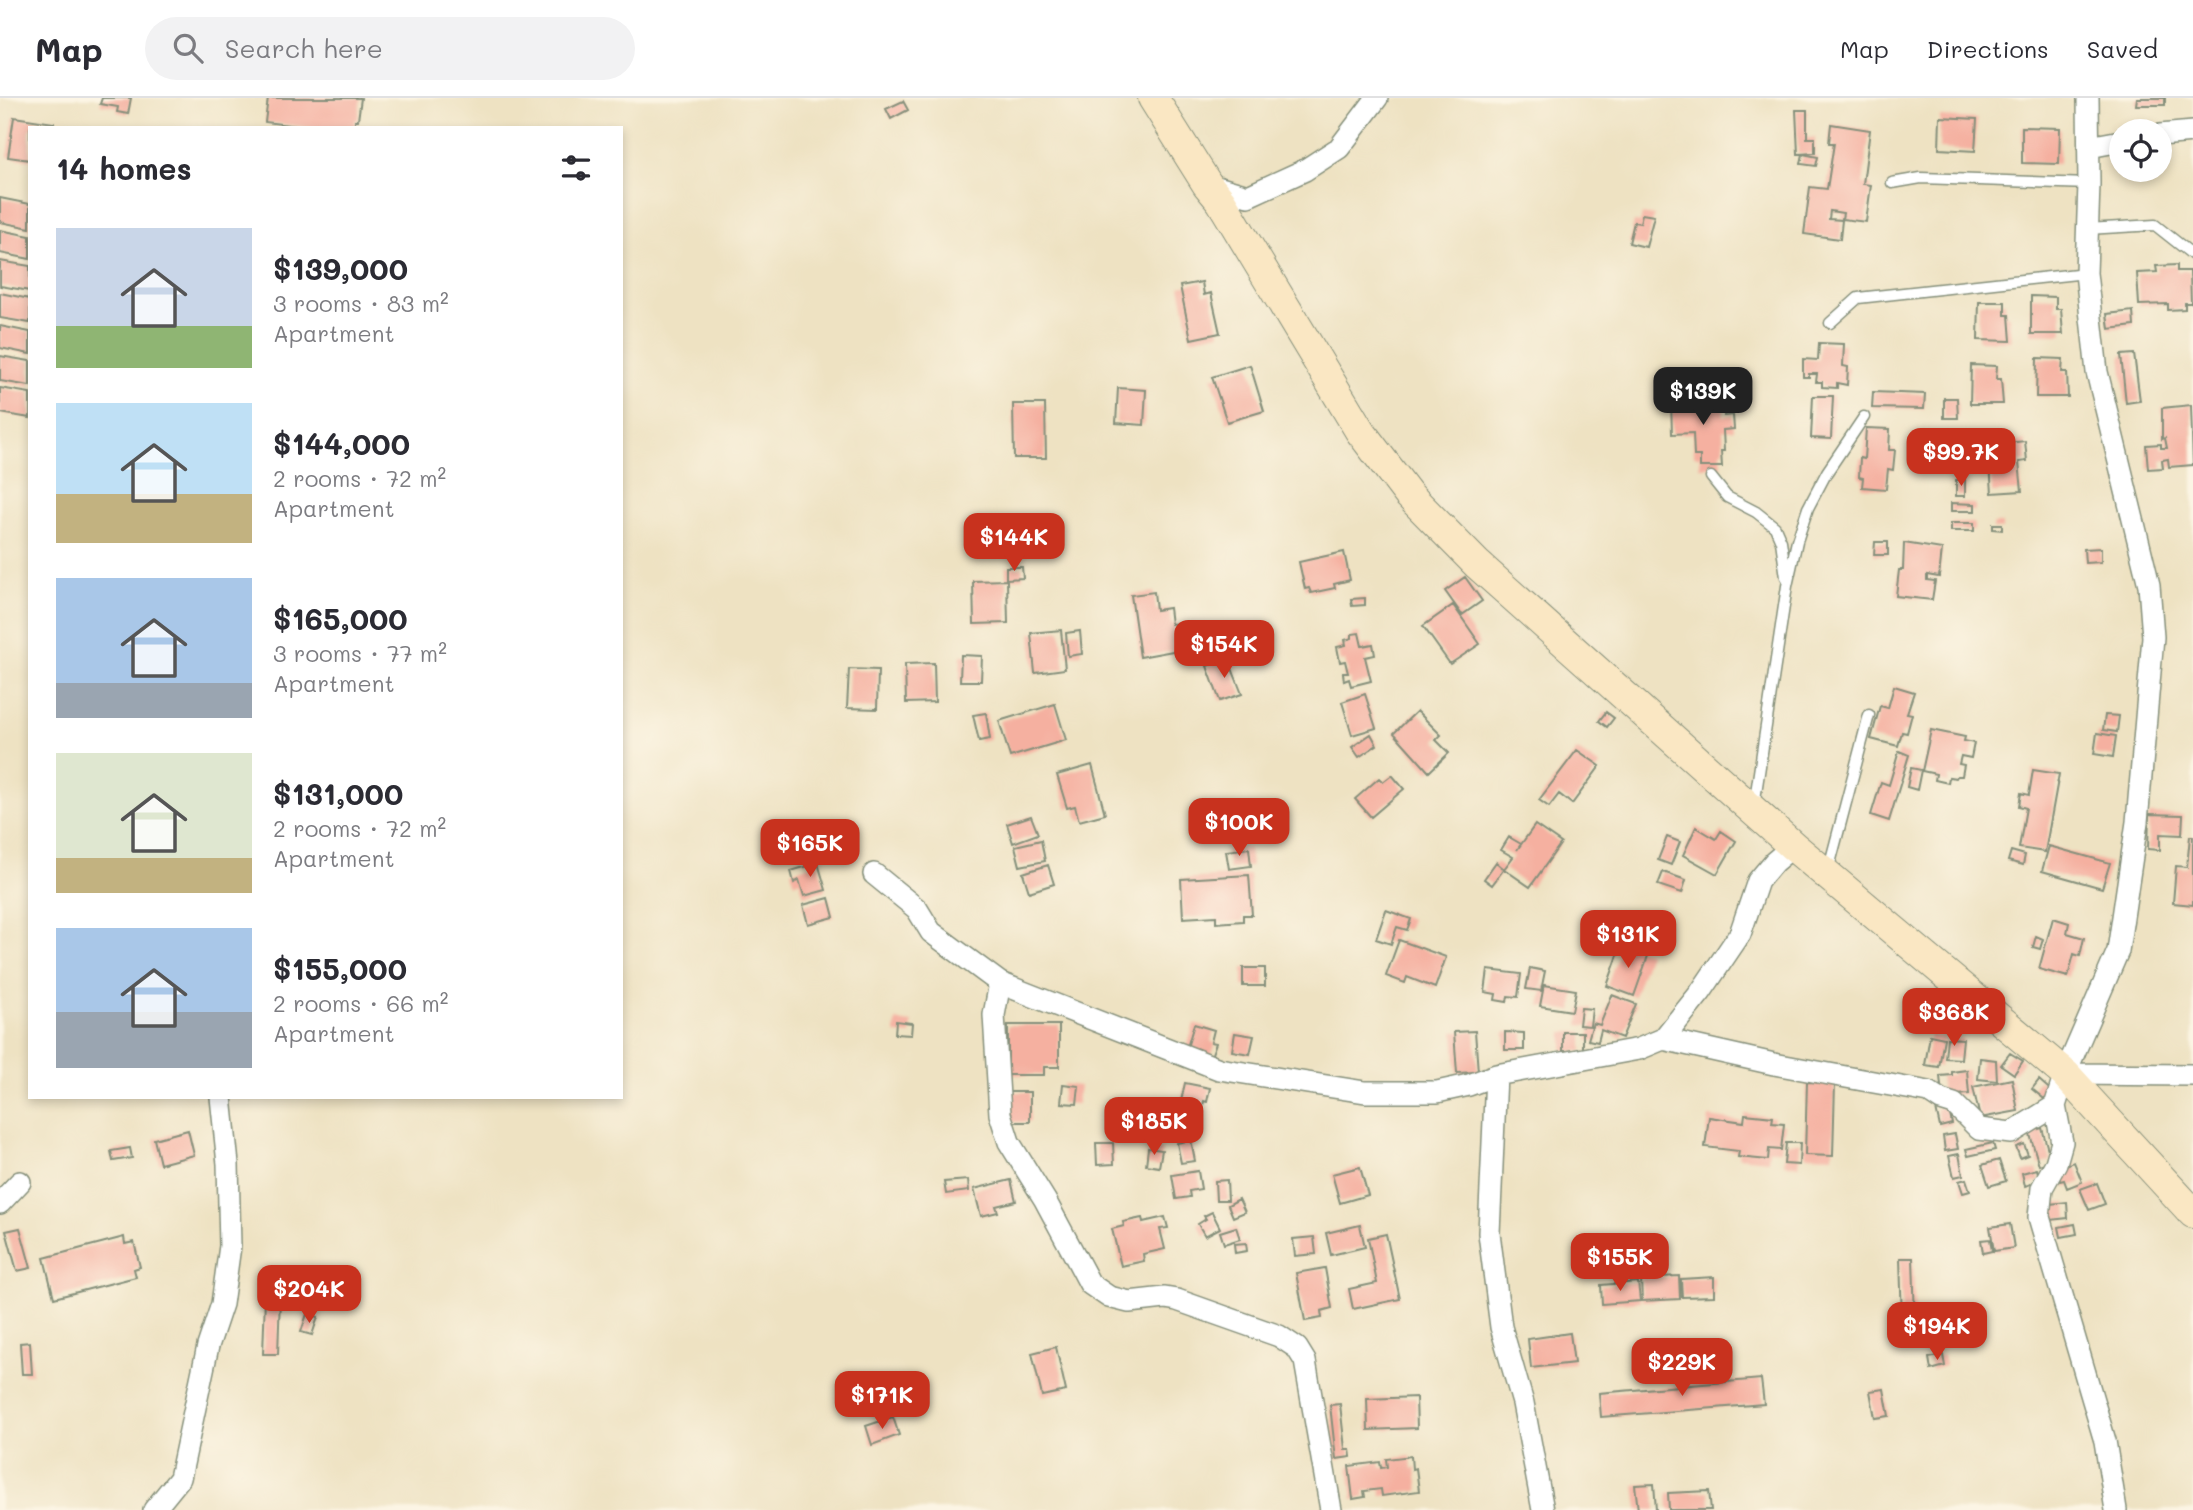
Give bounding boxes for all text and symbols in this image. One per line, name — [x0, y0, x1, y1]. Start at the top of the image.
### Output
search box — [145, 17, 635, 80]
text: Map — [35, 27, 103, 70]
icon: search — [169, 29, 207, 67]
text: Search here — [225, 31, 383, 65]
text: Map — [1840, 33, 1889, 64]
text: Directions — [1927, 33, 2049, 64]
text: Saved — [2087, 33, 2158, 64]
map controls — [2109, 119, 2172, 182]
button: locate — [2109, 119, 2172, 182]
text: 14 homes — [56, 148, 192, 188]
icon: filters — [557, 149, 595, 187]
text: $139,000 — [273, 248, 408, 288]
icon: home — [112, 256, 196, 340]
text: 3 rooms · 83 m² — [273, 288, 449, 318]
text: Apartment — [273, 318, 395, 348]
pin: $139K — [1654, 368, 1752, 427]
text: $139K — [1669, 375, 1737, 405]
text: $144,000 — [273, 423, 410, 463]
pin: $99.7K — [1904, 428, 2018, 488]
icon: home — [112, 431, 196, 515]
text: $99.7K — [1923, 436, 1999, 466]
text: 2 rooms · 72 m² — [273, 463, 446, 493]
text: Apartment — [273, 493, 395, 523]
pin: $144K — [965, 514, 1063, 573]
text: $144K — [980, 521, 1048, 551]
text: $165,000 — [273, 598, 408, 638]
icon: home — [112, 606, 196, 690]
pin: $154K — [1175, 620, 1273, 680]
text: $154K — [1190, 628, 1258, 658]
text: 3 rooms · 77 m² — [273, 638, 447, 668]
text: Apartment — [273, 668, 395, 698]
text: $131,000 — [273, 773, 403, 813]
icon: home — [112, 781, 196, 865]
pin: $100K — [1190, 798, 1288, 858]
text: $100K — [1204, 806, 1274, 836]
text: 2 rooms · 72 m² — [273, 813, 446, 843]
pin: $165K — [761, 820, 859, 879]
text: $165K — [777, 827, 843, 857]
text: Apartment — [273, 843, 395, 873]
pin: $131K — [1579, 910, 1677, 970]
text: $131K — [1596, 918, 1660, 948]
text: $155,000 — [273, 948, 407, 988]
icon: home — [112, 956, 196, 1040]
text: 2 rooms · 66 m² — [273, 988, 448, 1018]
pin: $368K — [1905, 988, 2003, 1048]
text: $368K — [1918, 996, 1990, 1026]
text: Apartment — [273, 1018, 395, 1048]
pin: $185K — [1105, 1098, 1203, 1157]
text: $185K — [1120, 1105, 1188, 1135]
pin: $155K — [1571, 1234, 1669, 1293]
text: $155K — [1587, 1241, 1653, 1271]
pin: $204K — [260, 1266, 358, 1325]
text: $204K — [273, 1273, 345, 1303]
pin: $194K — [1888, 1302, 1986, 1362]
text: $194K — [1903, 1310, 1971, 1340]
pin: $229K — [1633, 1338, 1731, 1398]
text: $229K — [1648, 1346, 1716, 1376]
pin: $171K — [833, 1372, 931, 1431]
text: $171K — [851, 1379, 913, 1409]

